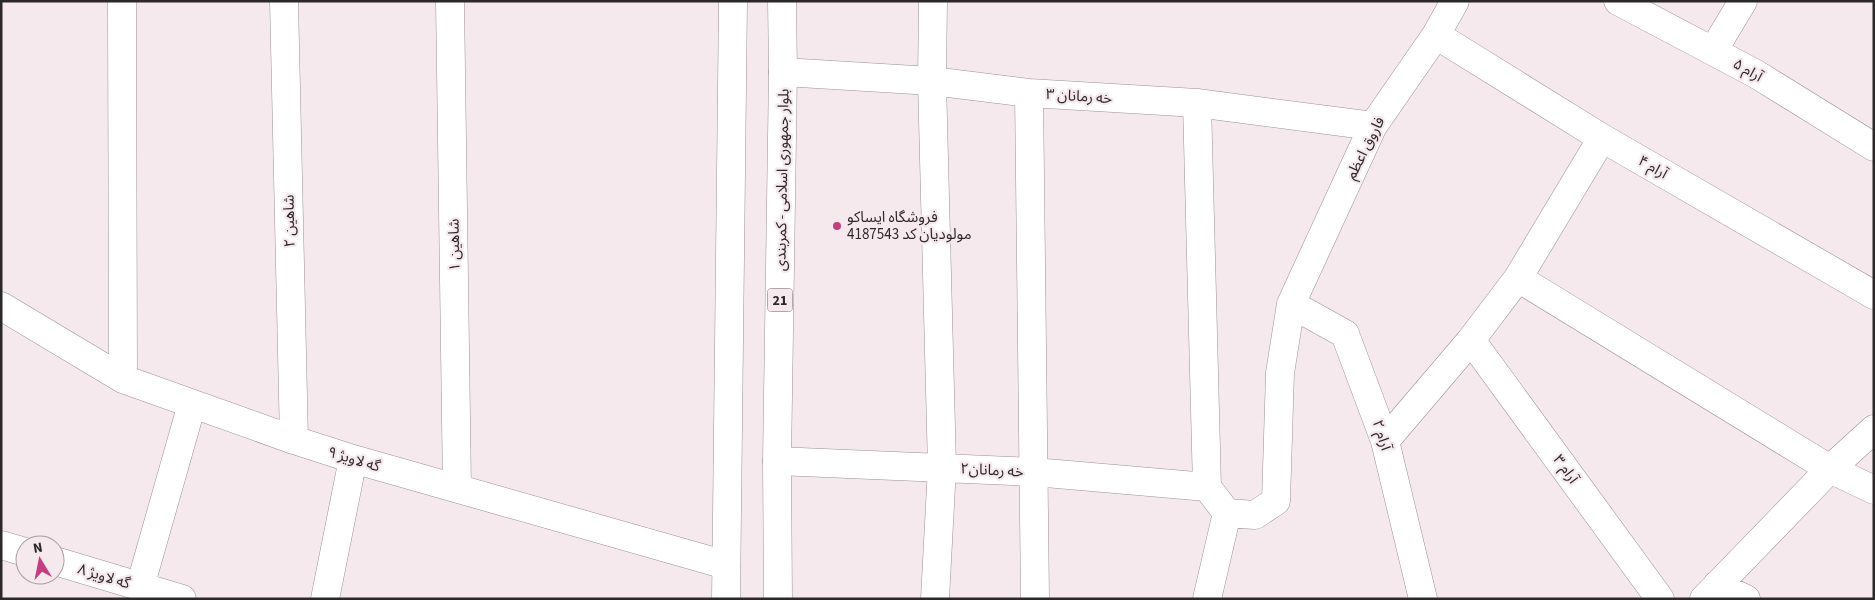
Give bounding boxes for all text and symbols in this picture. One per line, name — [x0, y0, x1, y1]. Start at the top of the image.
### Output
street label: آرام ۵ — [1729, 54, 1767, 88]
street label: خه رمانان ۳ — [1045, 84, 1113, 109]
street label: بلوار جمهوری اسلامی - کمربندی — [770, 89, 795, 271]
street label: فاروق اعظم — [1341, 113, 1390, 183]
street label: آرام ۴ — [1634, 151, 1672, 185]
street label: شاهین ۲ — [279, 194, 300, 248]
place label: فروشگاە ایساکو مولودیان کد 4187543 — [847, 207, 972, 245]
street label: شاهین ۱ — [444, 218, 465, 272]
marker: فروشگاە ایساکو مولودیان کد 4187543 — [831, 220, 843, 232]
road number: 21 — [768, 288, 792, 312]
street label: آرام ۲ — [1367, 417, 1397, 454]
street label: گه لاویژ ۹ — [325, 442, 383, 478]
street label: آرام ۳ — [1548, 451, 1584, 489]
street label: خه رمانان۲ — [960, 458, 1024, 483]
north arrow — [15, 535, 65, 585]
text: N — [32, 538, 44, 559]
street label: گه لاویژ ۸ — [75, 559, 133, 595]

